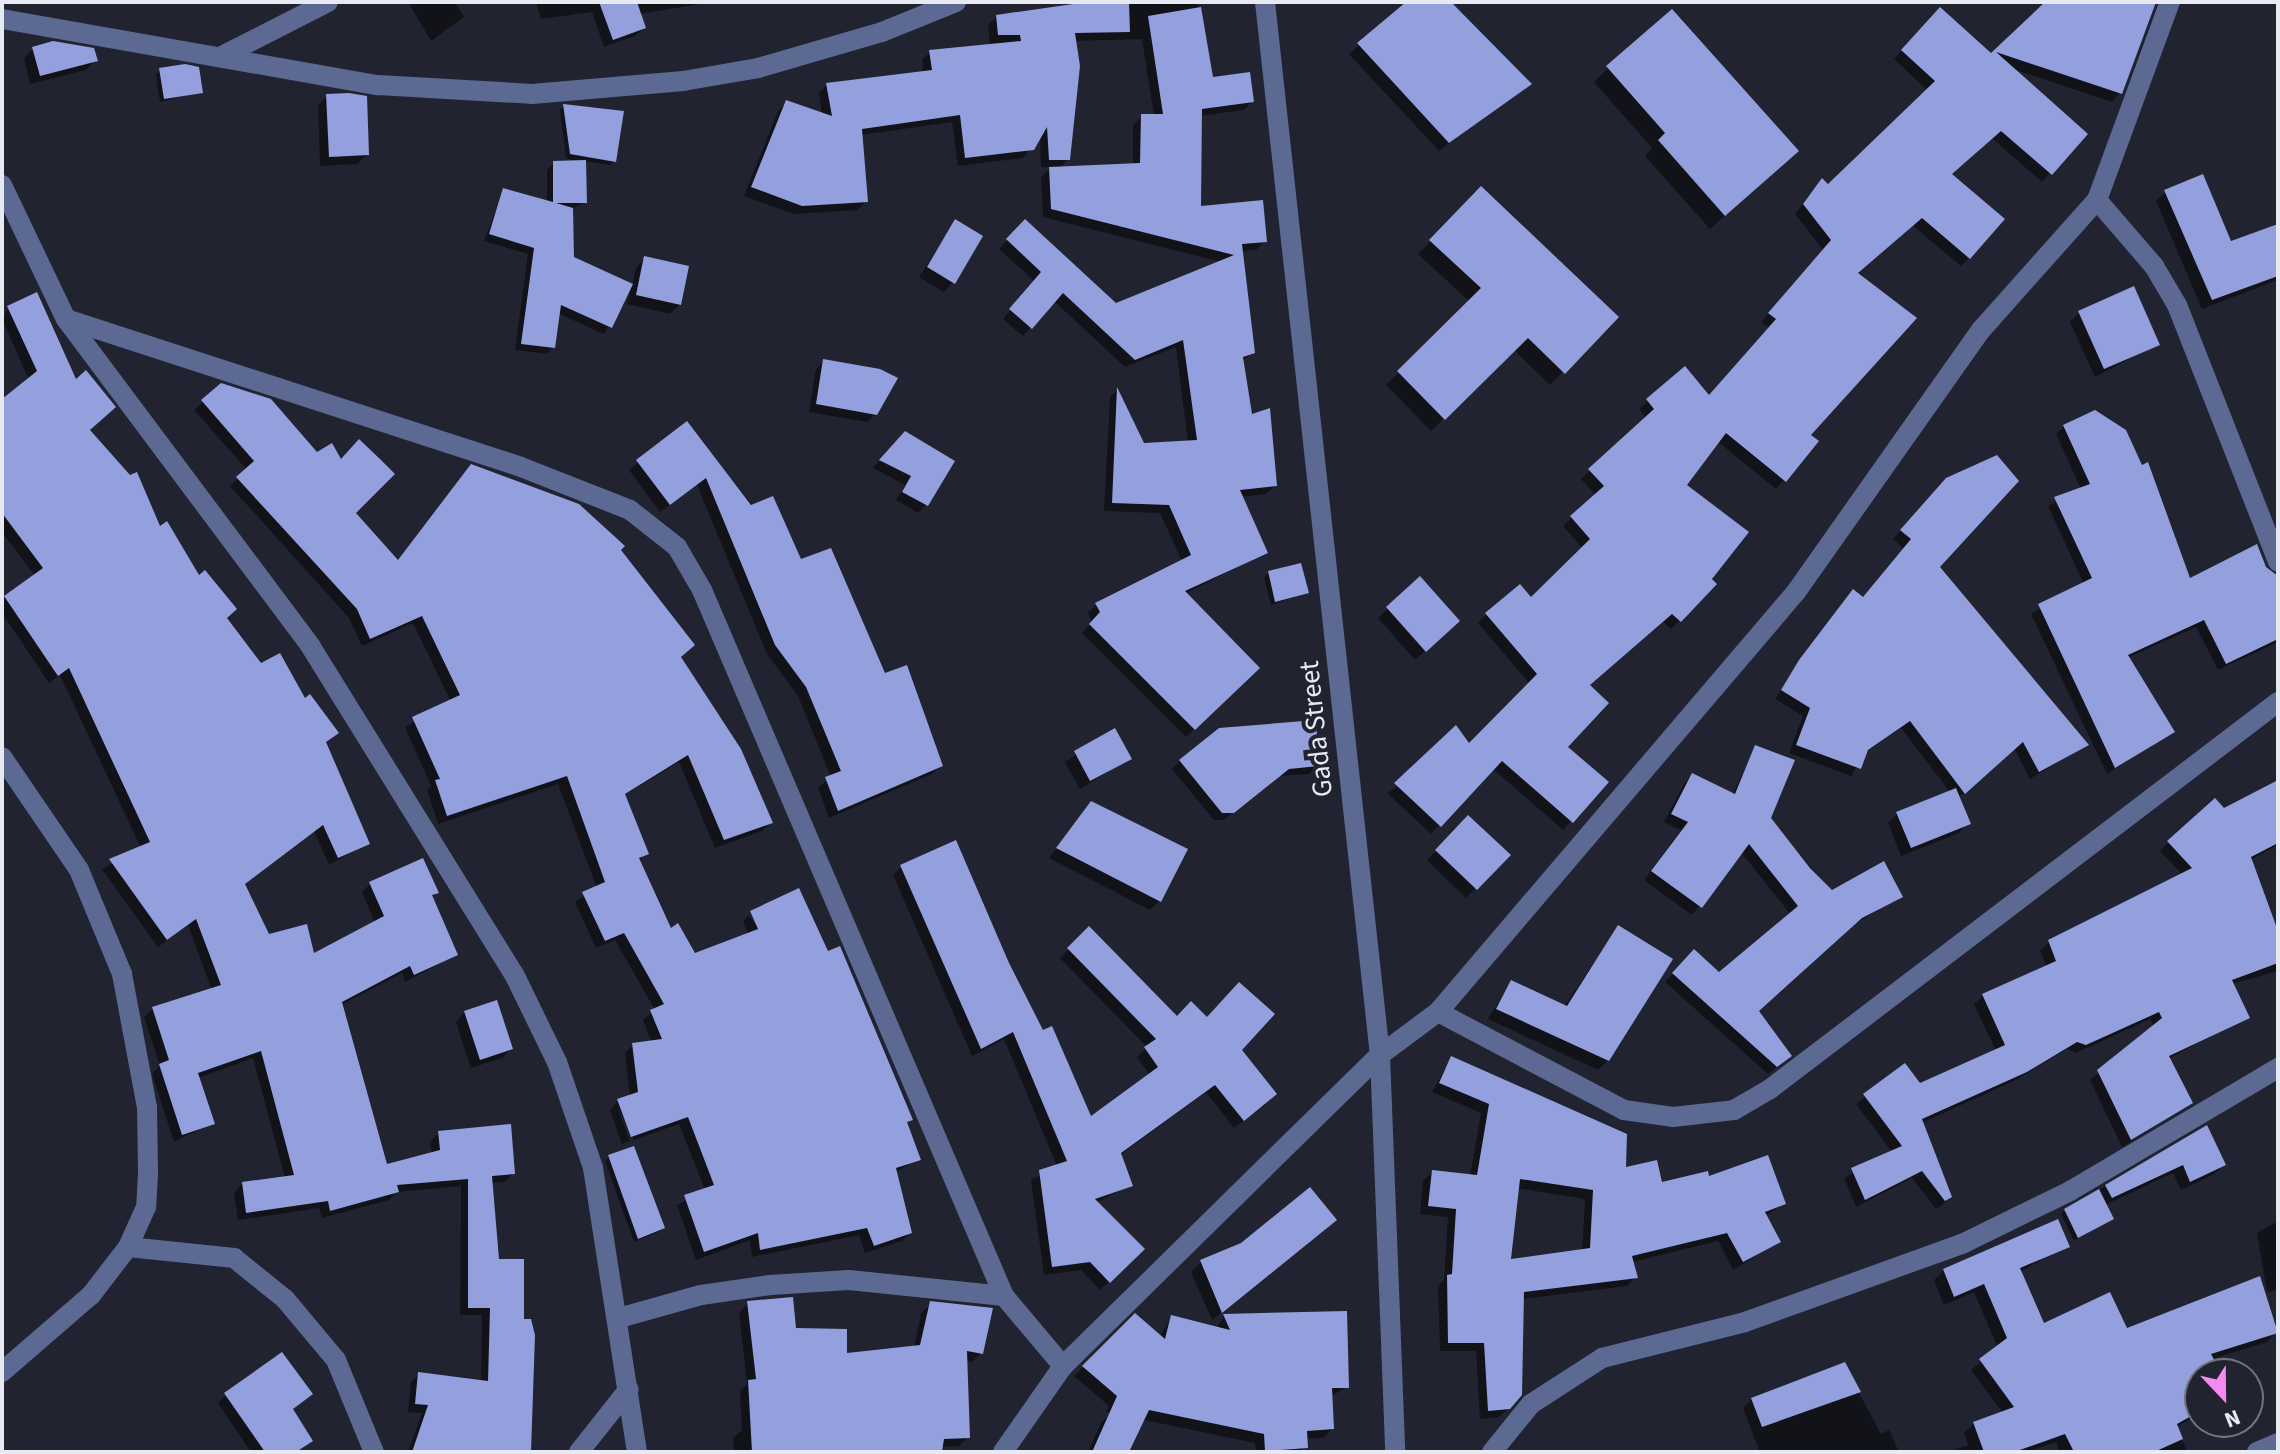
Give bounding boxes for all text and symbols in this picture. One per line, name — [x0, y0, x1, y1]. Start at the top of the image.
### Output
street label: Gada Street — [1292, 659, 1340, 799]
north arrow — [2184, 1358, 2264, 1438]
text: N — [2219, 1401, 2245, 1436]

